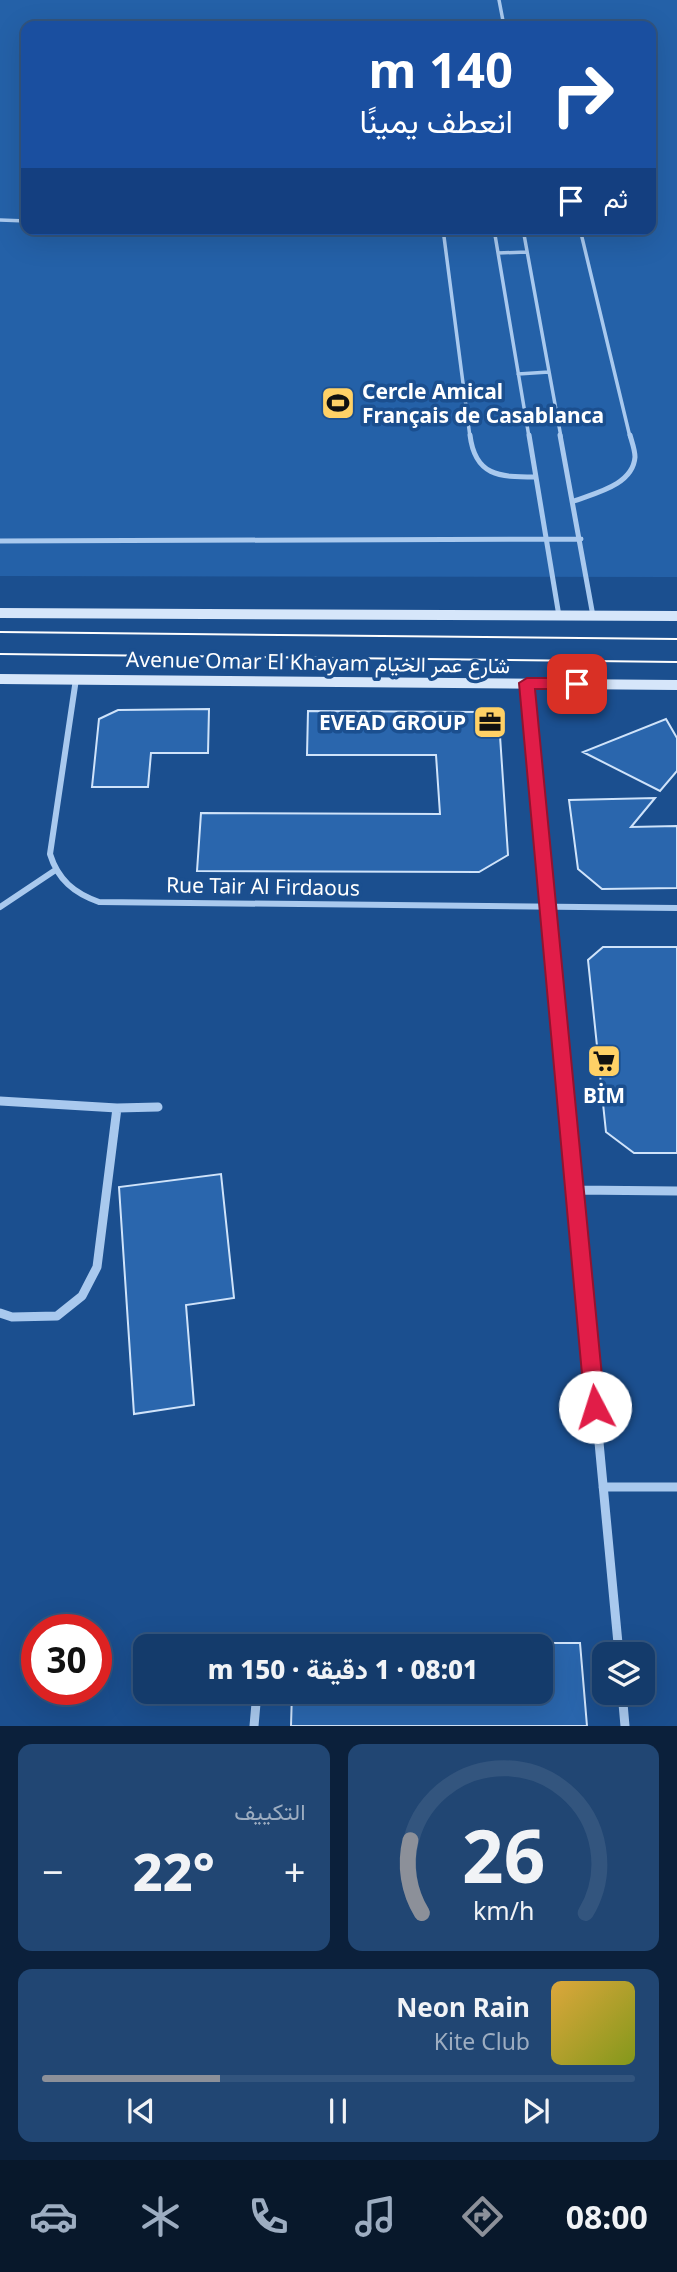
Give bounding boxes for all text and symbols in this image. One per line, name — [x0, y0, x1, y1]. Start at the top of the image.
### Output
text: 140 m — [368, 36, 513, 102]
icon: right — [537, 49, 628, 140]
text: انعطف يمينًا — [359, 99, 513, 142]
text: ثم — [604, 180, 628, 216]
icon: arrive — [552, 182, 590, 220]
place label: Cercle Amical Français de Casablanca — [362, 377, 604, 429]
sports icon: Cercle Amical Français de Casablanca — [319, 384, 357, 422]
street label: Avenue Omar El Khayam شارع عمر الخيام — [126, 645, 510, 680]
pin — [547, 654, 607, 714]
icon: arrive — [558, 665, 596, 703]
office icon: EVEAD GROUP — [471, 703, 509, 741]
place label: EVEAD GROUP — [319, 708, 466, 736]
street label: Rue Tair Al Firdaous — [166, 870, 360, 902]
supermarket icon: BİM — [585, 1042, 623, 1080]
place label: BİM — [583, 1081, 625, 1109]
position arrow — [558, 1370, 632, 1444]
speed limit sign: 30 — [21, 1614, 112, 1705]
map controls — [592, 1642, 655, 1705]
button: layers — [592, 1642, 655, 1705]
text: 08:01 · 1 دقيقة · 150 m — [208, 1651, 478, 1687]
text: التكييف — [234, 1795, 306, 1827]
text: 26 — [462, 1806, 545, 1905]
text: 22° — [133, 1835, 215, 1906]
text: − — [42, 1845, 64, 1897]
text: + — [284, 1845, 305, 1897]
text: km/h — [472, 1893, 534, 1927]
text: Neon Rain — [396, 1989, 530, 2025]
text: Kite Club — [434, 2025, 530, 2057]
icon: previous — [122, 2092, 160, 2130]
icon: pause — [319, 2092, 357, 2130]
icon: next — [517, 2092, 555, 2130]
icon: car — [29, 2192, 78, 2241]
icon: climate — [136, 2192, 185, 2241]
icon: phone — [244, 2192, 293, 2241]
icon: music — [351, 2192, 400, 2241]
icon: directions — [458, 2192, 507, 2241]
text: 08:00 — [566, 2195, 648, 2238]

